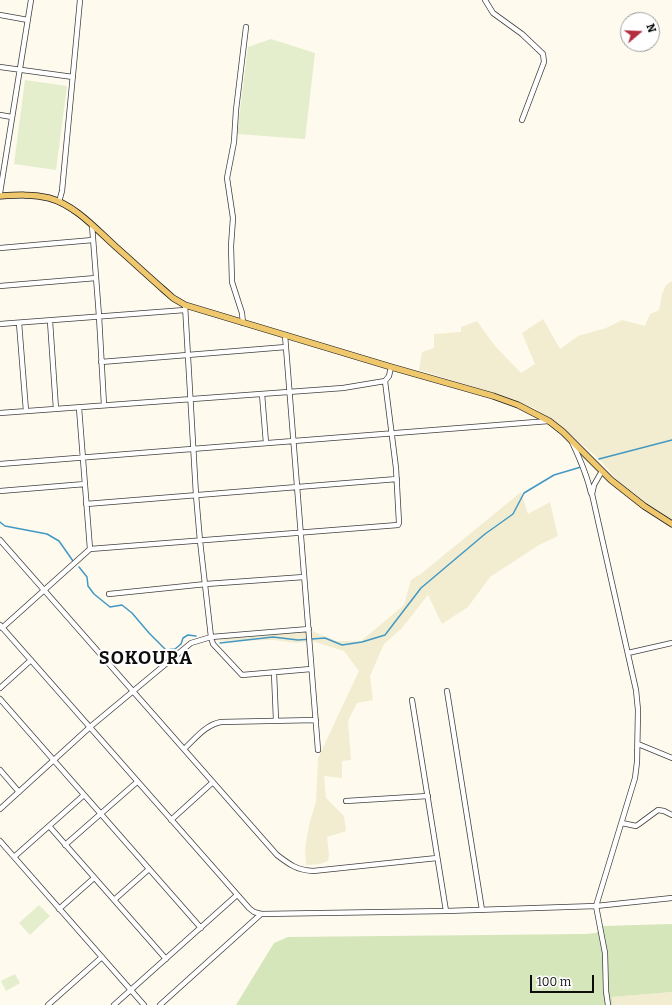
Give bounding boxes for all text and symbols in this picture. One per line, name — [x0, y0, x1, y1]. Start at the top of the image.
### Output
north arrow — [620, 12, 660, 52]
text: N — [643, 22, 658, 34]
district label: SOKOURA — [99, 648, 193, 670]
scale bar — [532, 967, 596, 993]
text: 100 m — [537, 975, 571, 989]

